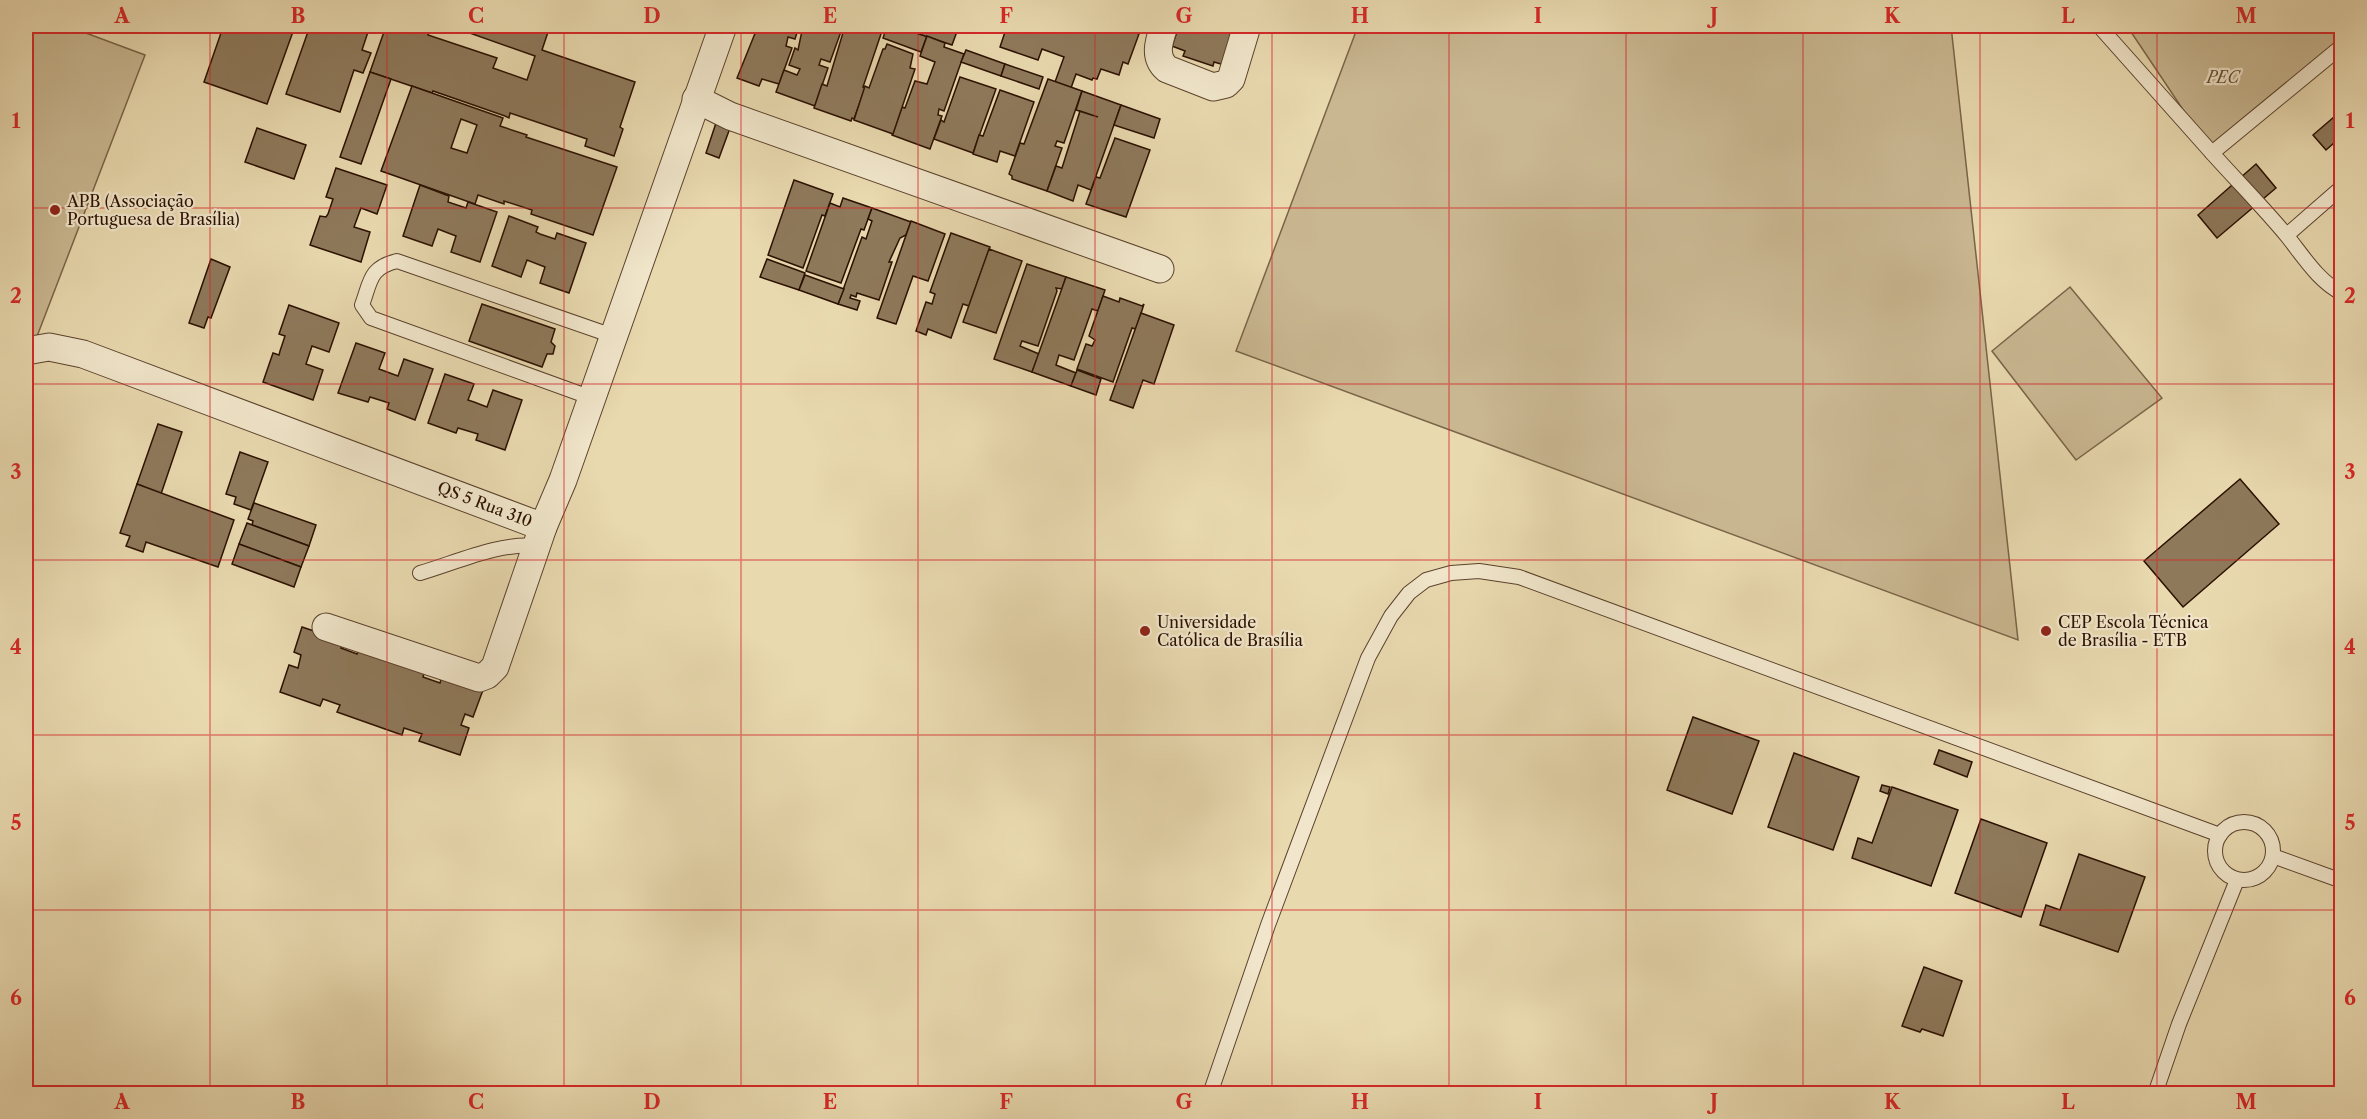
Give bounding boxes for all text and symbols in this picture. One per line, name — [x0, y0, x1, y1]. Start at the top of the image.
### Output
text: A — [113, 4, 130, 28]
text: B — [291, 4, 306, 28]
text: C — [468, 4, 484, 28]
text: D — [643, 4, 661, 28]
text: E — [823, 4, 837, 28]
text: F — [999, 4, 1013, 28]
text: G — [1176, 4, 1193, 28]
text: H — [1351, 4, 1369, 28]
text: I — [1534, 4, 1542, 28]
text: J — [1706, 4, 1718, 28]
text: K — [1884, 4, 1901, 28]
text: L — [2061, 4, 2075, 28]
text: M — [2235, 4, 2257, 28]
park label: PEC — [2205, 67, 2241, 87]
text: 1 — [12, 109, 21, 133]
text: 1 — [2346, 109, 2355, 133]
place label: APB (Associação Portuguesa de Brasília) — [66, 191, 240, 229]
marker: APB (Associação Portuguesa de Brasília) — [48, 203, 62, 217]
text: 2 — [10, 284, 22, 308]
text: 2 — [2344, 284, 2356, 308]
text: 3 — [10, 460, 22, 484]
text: 3 — [2344, 460, 2356, 484]
street label: QS 5 Rua 310 — [435, 477, 535, 531]
place label: Universidade Católica de Brasília — [1157, 612, 1303, 650]
place label: CEP Escola Técnica de Brasília - ETB — [2058, 612, 2209, 650]
marker: Universidade Católica de Brasília — [1138, 624, 1152, 638]
marker: CEP Escola Técnica de Brasília - ETB — [2039, 624, 2053, 638]
text: 4 — [10, 635, 22, 659]
text: 4 — [2344, 635, 2356, 659]
text: 5 — [10, 811, 22, 835]
text: 5 — [2344, 811, 2356, 835]
text: 6 — [10, 986, 22, 1010]
text: 6 — [2344, 986, 2356, 1010]
text: A — [113, 1090, 130, 1114]
text: B — [291, 1090, 306, 1114]
text: C — [468, 1090, 484, 1114]
text: D — [643, 1090, 661, 1114]
text: E — [823, 1090, 837, 1114]
text: F — [999, 1090, 1013, 1114]
text: G — [1176, 1090, 1193, 1114]
text: H — [1351, 1090, 1369, 1114]
text: I — [1534, 1090, 1542, 1114]
text: J — [1706, 1090, 1718, 1114]
text: K — [1884, 1090, 1901, 1114]
text: L — [2061, 1090, 2075, 1114]
text: M — [2235, 1090, 2257, 1114]

